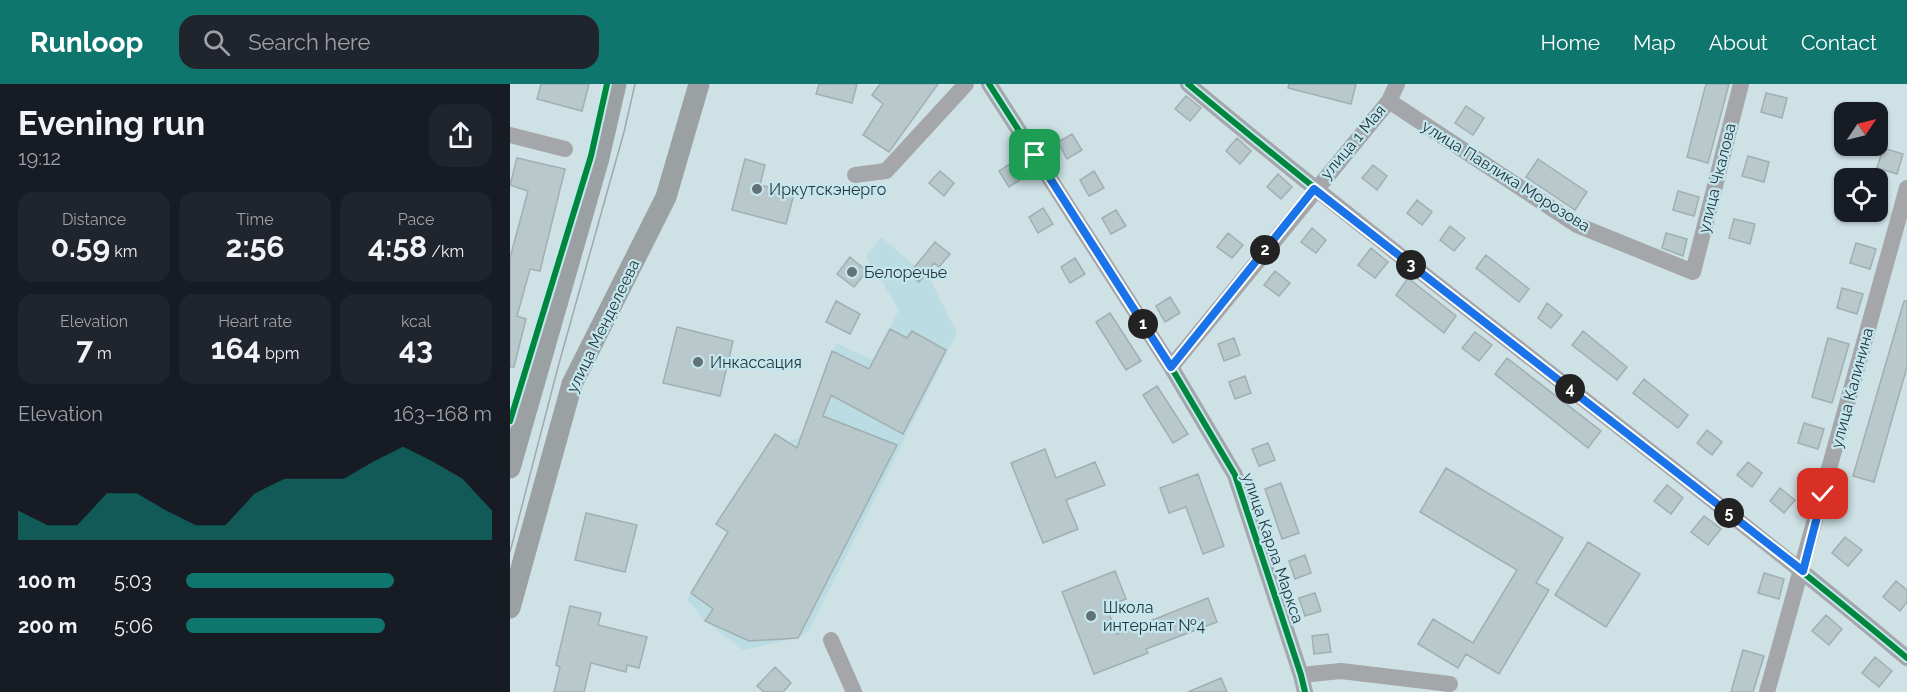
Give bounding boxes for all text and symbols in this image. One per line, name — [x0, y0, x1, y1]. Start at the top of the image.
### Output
search box — [179, 15, 599, 69]
text: Runloop — [30, 26, 143, 59]
icon: search — [200, 26, 233, 59]
text: Search here — [248, 29, 370, 55]
text: Home — [1541, 30, 1600, 55]
text: Map — [1633, 30, 1676, 55]
text: About — [1709, 30, 1768, 55]
text: Contact — [1801, 30, 1877, 55]
street label: улица 1 Мая — [1316, 101, 1390, 183]
north arrow — [1834, 102, 1888, 156]
map controls — [1834, 102, 1888, 222]
text: Evening run — [18, 104, 205, 143]
button: share — [429, 104, 492, 167]
street label: улица Павлика Морозова — [1418, 116, 1594, 236]
street label: улица Чкалова — [1694, 121, 1740, 235]
pin — [1009, 129, 1060, 180]
icon: arrive — [1018, 138, 1051, 171]
text: 19:12 — [18, 146, 61, 170]
button: locate — [1834, 168, 1888, 222]
place label: Иркутскэнерго — [769, 180, 886, 199]
marker: Иркутскэнерго — [750, 182, 764, 196]
text: Distance — [62, 210, 126, 229]
text: Time — [236, 210, 274, 229]
text: Pace — [398, 210, 434, 229]
text: 0.59 — [51, 229, 110, 264]
text: 2:56 — [225, 229, 285, 264]
text: 4:58 — [368, 229, 427, 264]
pin: 2 — [1250, 235, 1280, 265]
text: 2 — [1260, 240, 1270, 259]
text: km — [110, 242, 137, 261]
text: /km — [427, 242, 464, 261]
pin: 3 — [1396, 250, 1426, 280]
text: 3 — [1407, 255, 1415, 274]
street label: улица Менделеева — [563, 256, 643, 396]
place label: Белоречье — [864, 263, 947, 282]
marker: Белоречье — [845, 265, 859, 279]
pin: 1 — [1128, 309, 1158, 339]
text: Elevation — [60, 312, 128, 331]
text: Heart rate — [218, 312, 292, 331]
text: kcal — [401, 312, 431, 331]
text: 1 — [1139, 314, 1147, 333]
street label: улица Калинина — [1827, 326, 1877, 450]
text: 7 — [76, 331, 93, 366]
text: 164 — [211, 331, 261, 366]
text: 43 — [399, 331, 433, 366]
text: m — [93, 344, 112, 363]
text: bpm — [261, 344, 299, 363]
place label: Инкассация — [710, 353, 802, 372]
marker: Инкассация — [691, 355, 705, 369]
pin: 4 — [1555, 374, 1585, 404]
text: 4 — [1565, 379, 1575, 398]
text: Elevation — [18, 402, 103, 426]
text: 163–168 m — [393, 402, 492, 426]
pin — [1797, 468, 1848, 519]
street label: улица Карла Маркса — [1238, 470, 1308, 626]
icon: check — [1806, 477, 1839, 510]
pin: 5 — [1714, 498, 1744, 528]
text: 5 — [1725, 503, 1733, 522]
text: 100 m — [18, 569, 76, 593]
text: 5:03 — [114, 569, 152, 593]
place label: Школа интернат №4 — [1103, 598, 1206, 635]
marker: Школа интернат №4 — [1084, 609, 1098, 623]
text: 200 m — [18, 614, 77, 638]
text: 5:06 — [114, 614, 153, 638]

